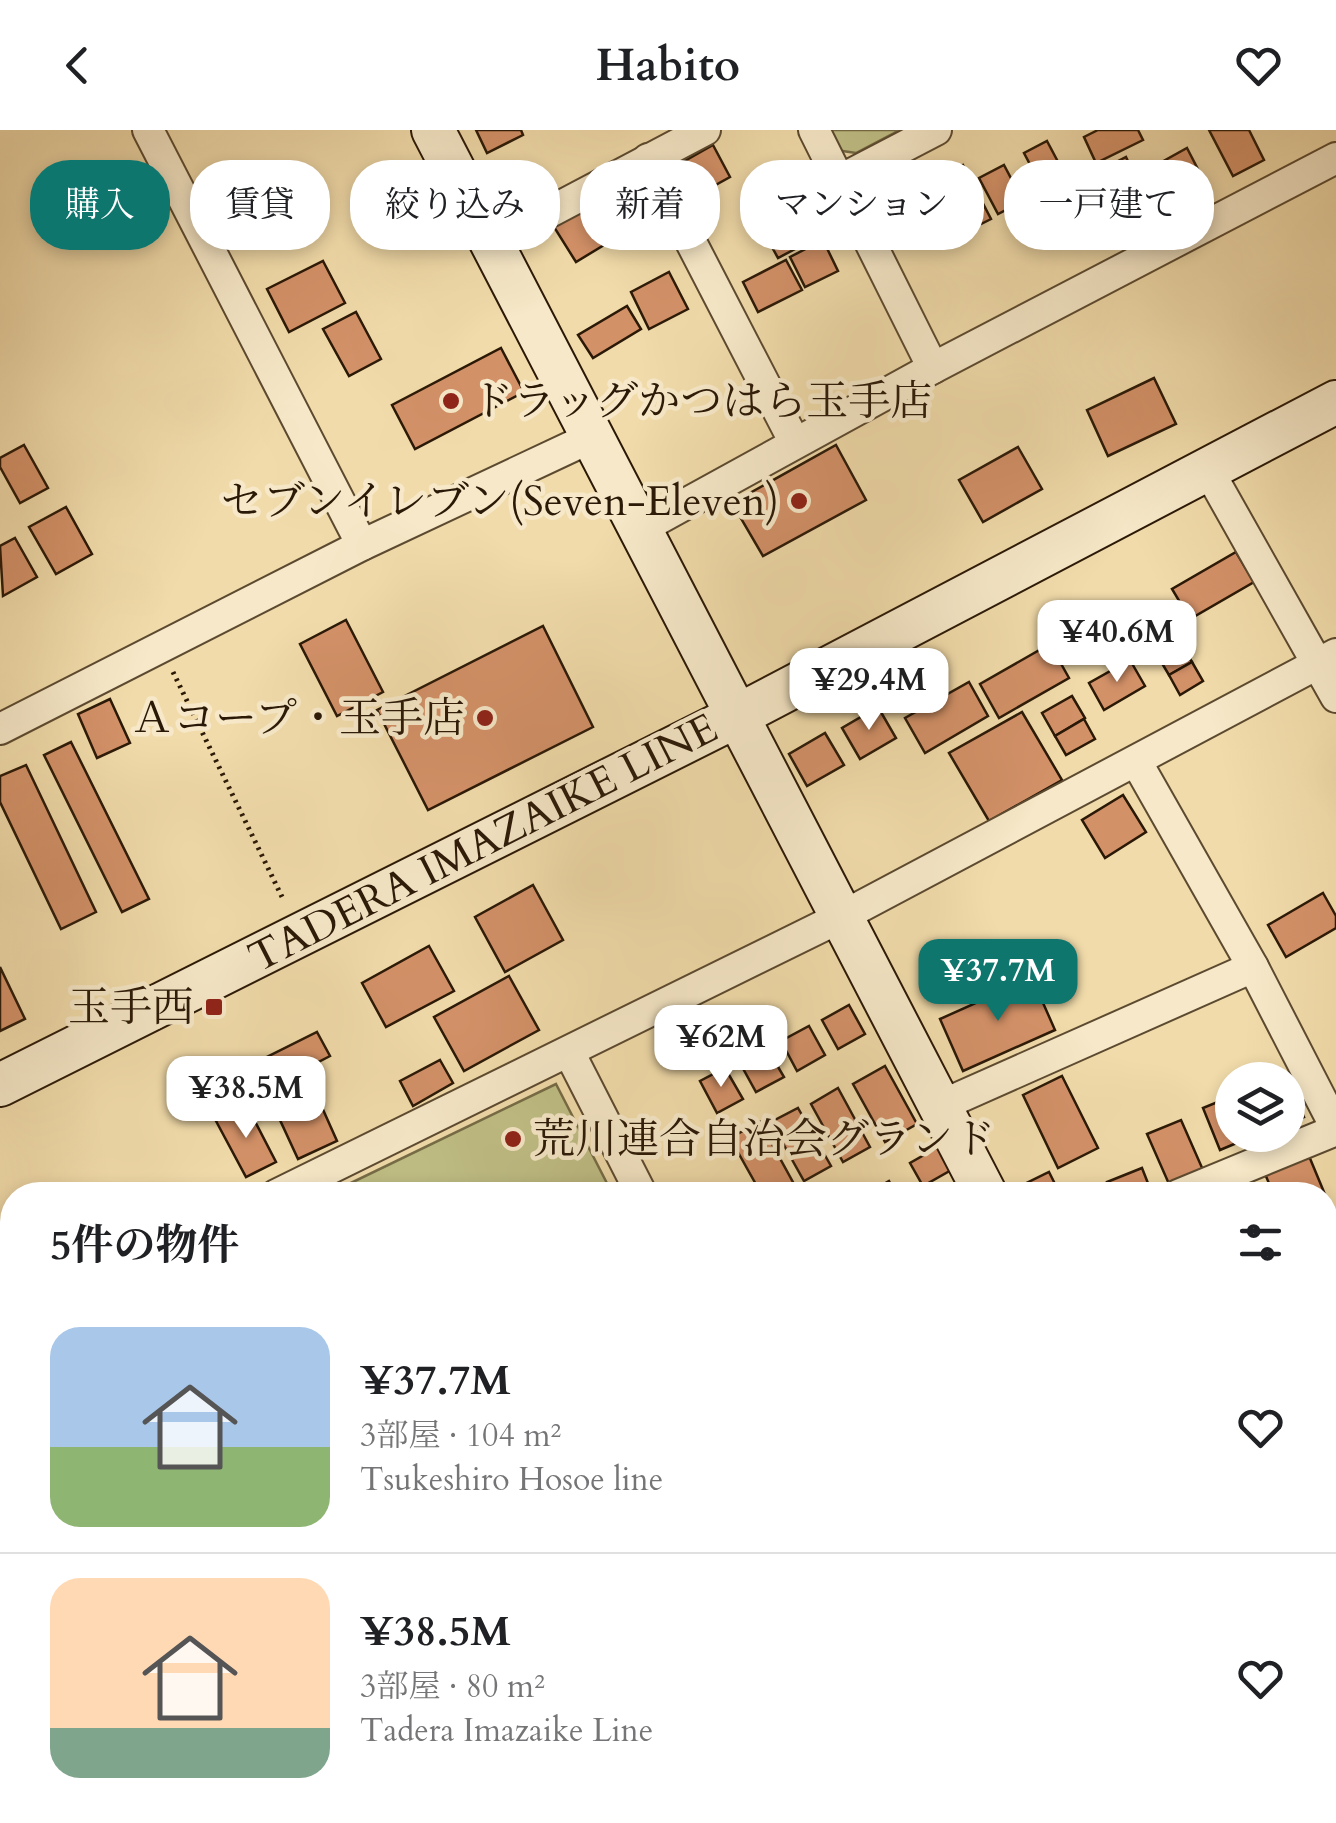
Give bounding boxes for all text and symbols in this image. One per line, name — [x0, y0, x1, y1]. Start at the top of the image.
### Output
text: Habito — [596, 35, 740, 96]
icon: back — [50, 38, 105, 93]
icon: heart — [1231, 38, 1286, 93]
chip: 購入 — [30, 160, 170, 250]
chip: 賃貸 — [190, 160, 330, 250]
chip: 絞り込み — [350, 160, 560, 250]
chip: 新着 — [580, 160, 720, 250]
chip: マンション — [740, 160, 984, 250]
chip: 一戸建て — [1004, 160, 1214, 250]
place label: ドラッグかつはら玉手店 — [471, 373, 932, 430]
marker: ドラッグかつはら玉手店 — [440, 390, 462, 412]
place label: セブンイレブン(Seven-Eleven) — [221, 473, 779, 530]
marker: セブンイレブン(Seven-Eleven) — [788, 490, 810, 512]
pin: ¥40.6M — [1036, 600, 1198, 685]
text: ¥40.6M — [1059, 610, 1175, 654]
pin: ¥29.4M — [788, 648, 950, 733]
text: ¥29.4M — [811, 658, 927, 702]
place label: Ａコープ・玉手店 — [131, 690, 465, 747]
street label: TADERA IMAZAIKE LINE — [239, 700, 727, 986]
marker: Ａコープ・玉手店 — [474, 707, 496, 729]
pin: ¥37.7M — [917, 939, 1079, 1024]
text: ¥37.7M — [940, 949, 1056, 993]
place label: 玉手西 — [68, 979, 194, 1036]
marker: 玉手西 — [203, 996, 225, 1018]
pin: ¥62M — [662, 1005, 780, 1090]
text: ¥62M — [676, 1015, 766, 1059]
pin: ¥38.5M — [165, 1056, 327, 1141]
map controls — [1215, 1062, 1305, 1152]
button: layers — [1215, 1062, 1305, 1152]
text: ¥38.5M — [188, 1066, 304, 1110]
place label: 荒川連合自治会グランド — [533, 1111, 995, 1168]
marker: 荒川連合自治会グランド — [502, 1128, 524, 1150]
icon: filters — [1233, 1215, 1288, 1270]
text: 5件の物件 — [50, 1217, 240, 1274]
text: ¥37.7M — [360, 1352, 511, 1409]
icon: home — [130, 1367, 250, 1487]
icon: heart — [1233, 1400, 1288, 1455]
text: 3部屋 · 104 m² — [360, 1414, 561, 1458]
text: Tsukeshiro Hosoe line — [360, 1458, 663, 1502]
text: ¥38.5M — [360, 1603, 511, 1660]
icon: home — [130, 1618, 250, 1738]
icon: heart — [1233, 1651, 1288, 1706]
text: 3部屋 · 80 m² — [360, 1665, 545, 1709]
text: Tadera Imazaike Line — [360, 1709, 653, 1753]

